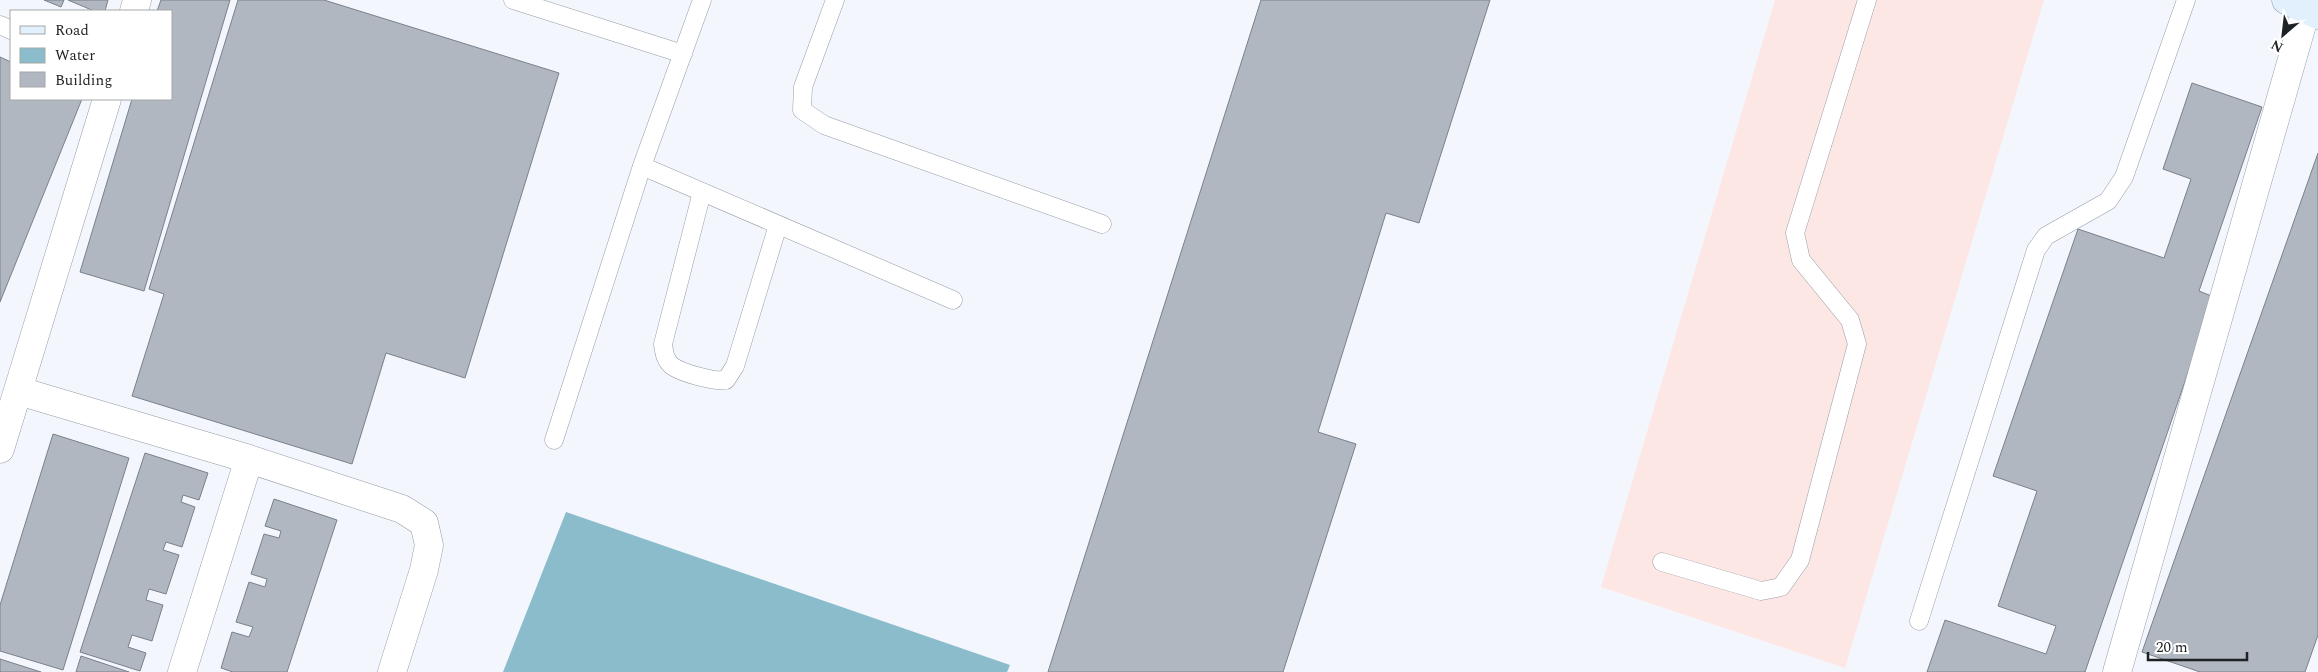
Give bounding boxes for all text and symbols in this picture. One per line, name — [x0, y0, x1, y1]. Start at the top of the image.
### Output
legend — [10, 10, 172, 100]
north arrow — [2258, 10, 2308, 60]
text: Road — [55, 19, 89, 42]
text: N — [2267, 34, 2287, 58]
text: Water — [55, 44, 95, 67]
text: Building — [55, 69, 112, 92]
scale bar — [2148, 630, 2247, 662]
text: 20 m — [2156, 636, 2188, 659]

